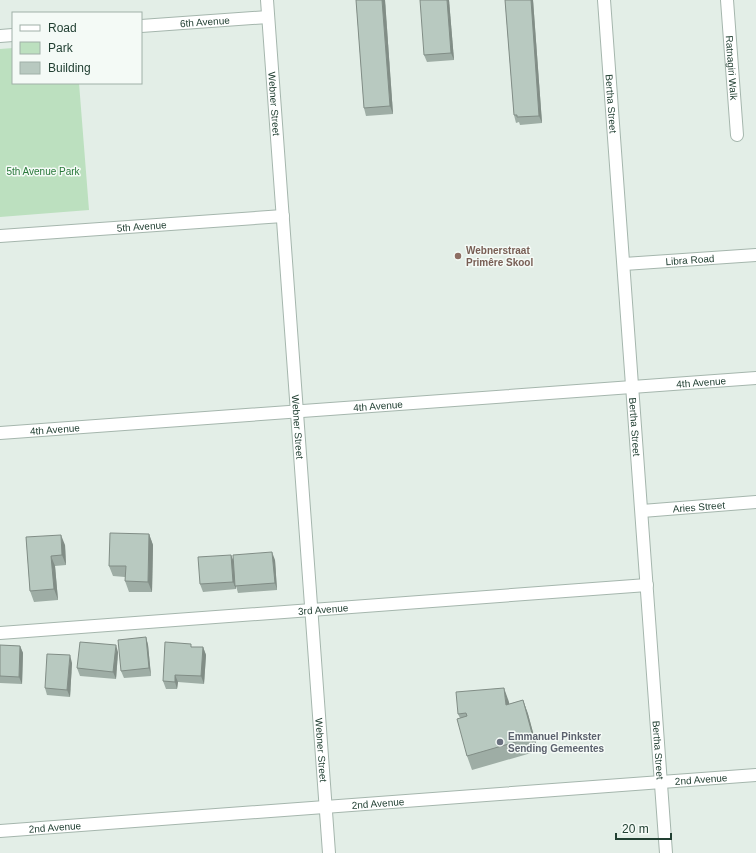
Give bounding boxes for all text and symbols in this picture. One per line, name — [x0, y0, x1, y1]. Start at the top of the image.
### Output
legend — [12, 12, 142, 84]
street label: 6th Avenue — [180, 14, 231, 29]
text: Road — [48, 21, 77, 35]
street label: Ratnagiri Walk — [724, 35, 740, 101]
text: Park — [48, 41, 74, 55]
text: Building — [48, 61, 91, 75]
street label: Webner Street — [267, 71, 282, 136]
street label: Bertha Street — [604, 74, 619, 134]
park label: 5th Avenue Park — [6, 166, 81, 177]
street label: 5th Avenue — [116, 219, 167, 233]
place label: Webnerstraat Primêre Skool — [466, 245, 533, 268]
marker: Webnerstraat Primêre Skool — [453, 251, 463, 261]
street label: Libra Road — [665, 252, 715, 267]
street label: 4th Avenue — [676, 375, 727, 389]
street label: Webner Street — [290, 394, 306, 460]
street label: Bertha Street — [627, 397, 643, 457]
street label: 4th Avenue — [353, 398, 404, 413]
street label: 4th Avenue — [30, 422, 81, 436]
street label: Aries Street — [672, 499, 726, 514]
street label: 3rd Avenue — [298, 602, 349, 616]
street label: Webner Street — [314, 718, 329, 783]
street label: Bertha Street — [651, 720, 666, 780]
place label: Emmanuel Pinkster Sending Gemeentes — [508, 731, 605, 754]
marker: Emmanuel Pinkster Sending Gemeentes — [495, 737, 505, 747]
street label: 2nd Avenue — [674, 772, 728, 786]
street label: 2nd Avenue — [351, 796, 405, 810]
scale bar — [616, 815, 671, 841]
street label: 2nd Avenue — [28, 819, 82, 834]
text: 20 m — [622, 822, 649, 836]

